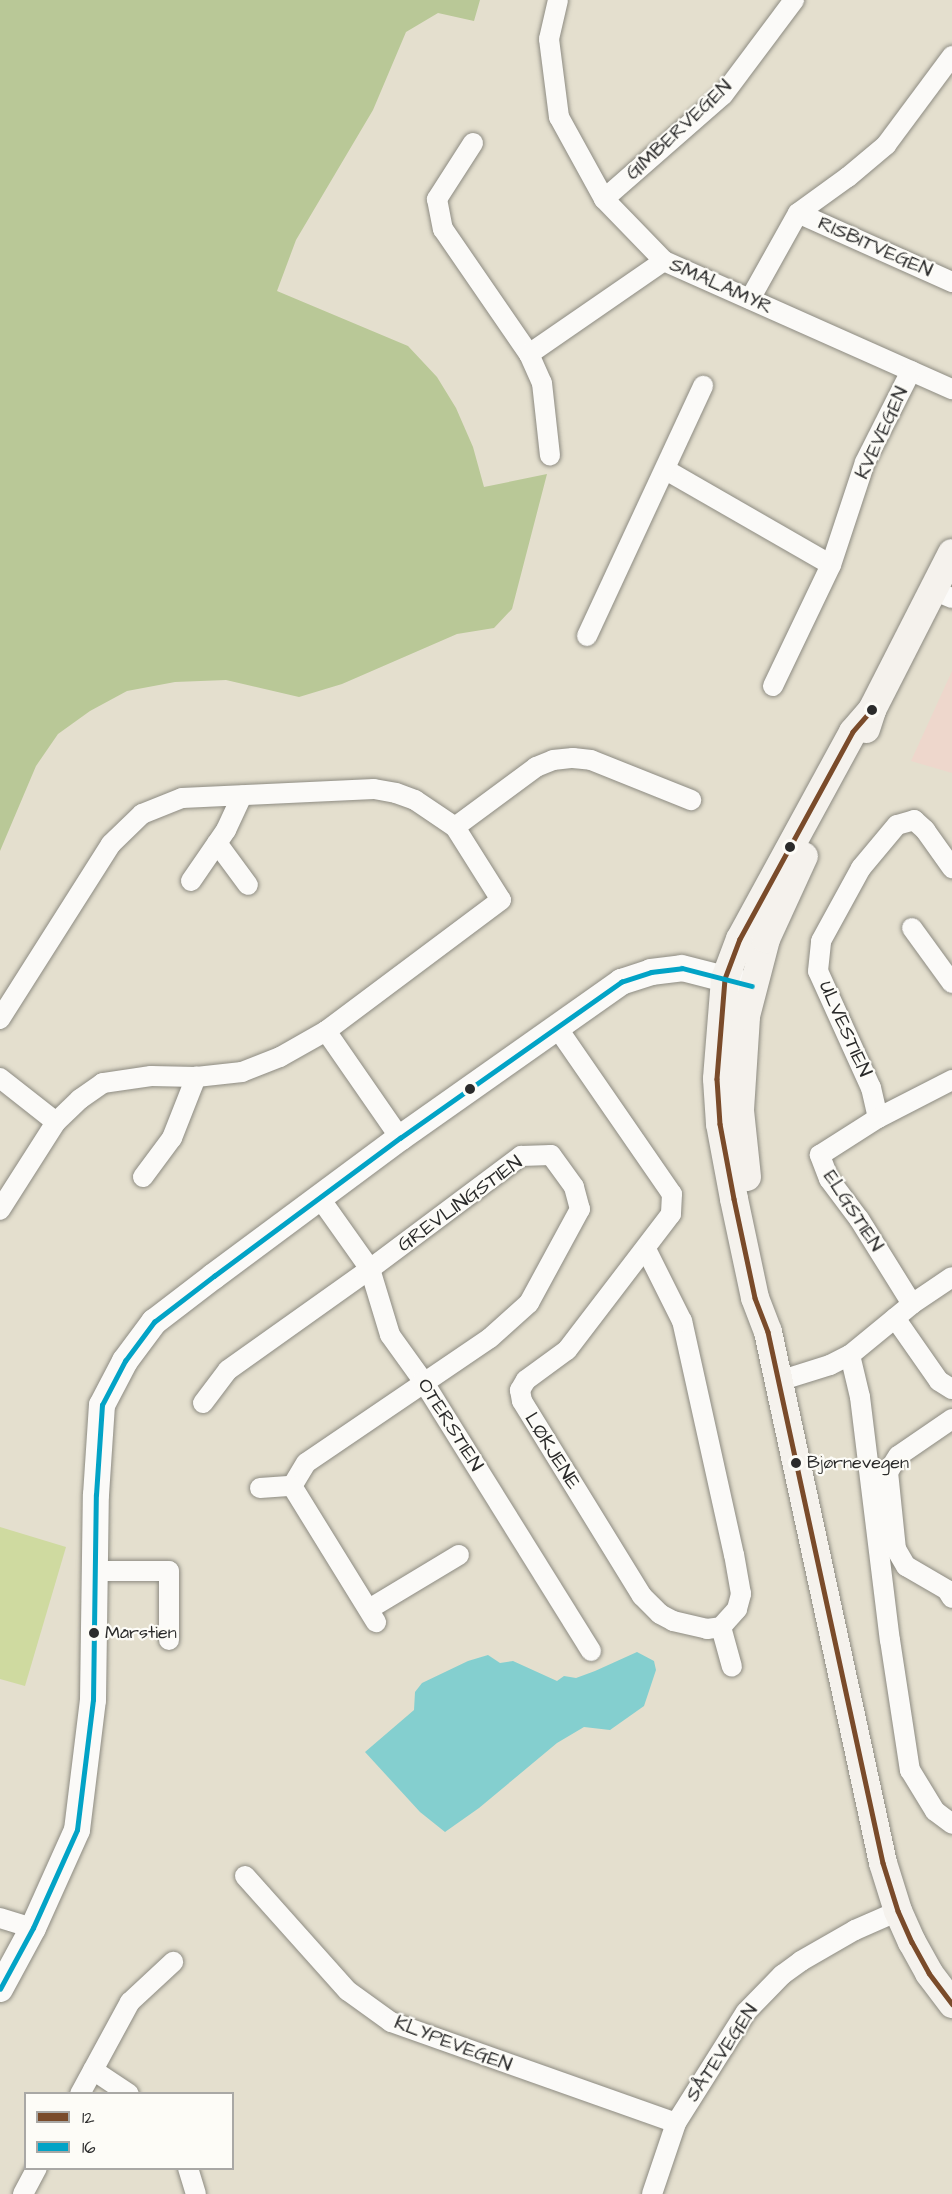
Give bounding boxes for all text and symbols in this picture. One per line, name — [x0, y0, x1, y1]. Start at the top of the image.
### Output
street label: GIMBERVEGEN — [621, 75, 737, 185]
street label: RISBITVEGEN — [814, 211, 936, 283]
street label: SMALAMYR — [666, 253, 776, 319]
street label: KVEVEGEN — [850, 383, 914, 483]
unlabelled marker — [866, 704, 878, 716]
unlabelled marker — [784, 841, 796, 853]
street label: ULVESTIEN — [813, 977, 877, 1081]
unlabelled marker — [464, 1083, 476, 1095]
street label: GREVLINGSTIEN — [393, 1151, 527, 1257]
street label: ELGSTIEN — [818, 1166, 888, 1256]
street label: OTERSTIEN — [412, 1374, 488, 1476]
street label: LØKJENE — [519, 1408, 585, 1494]
place label: Bjørnevegen — [807, 1452, 909, 1474]
marker: Bjørnevegen — [790, 1457, 802, 1469]
place label: Mårstien — [105, 1622, 177, 1644]
marker: Mårstien — [88, 1627, 100, 1639]
street label: SÅTEVEGEN — [681, 2000, 763, 2106]
street label: KLYPEVEGEN — [391, 2011, 515, 2077]
legend — [24, 2092, 234, 2170]
text: 12 — [82, 2105, 95, 2130]
text: 16 — [82, 2135, 96, 2160]

